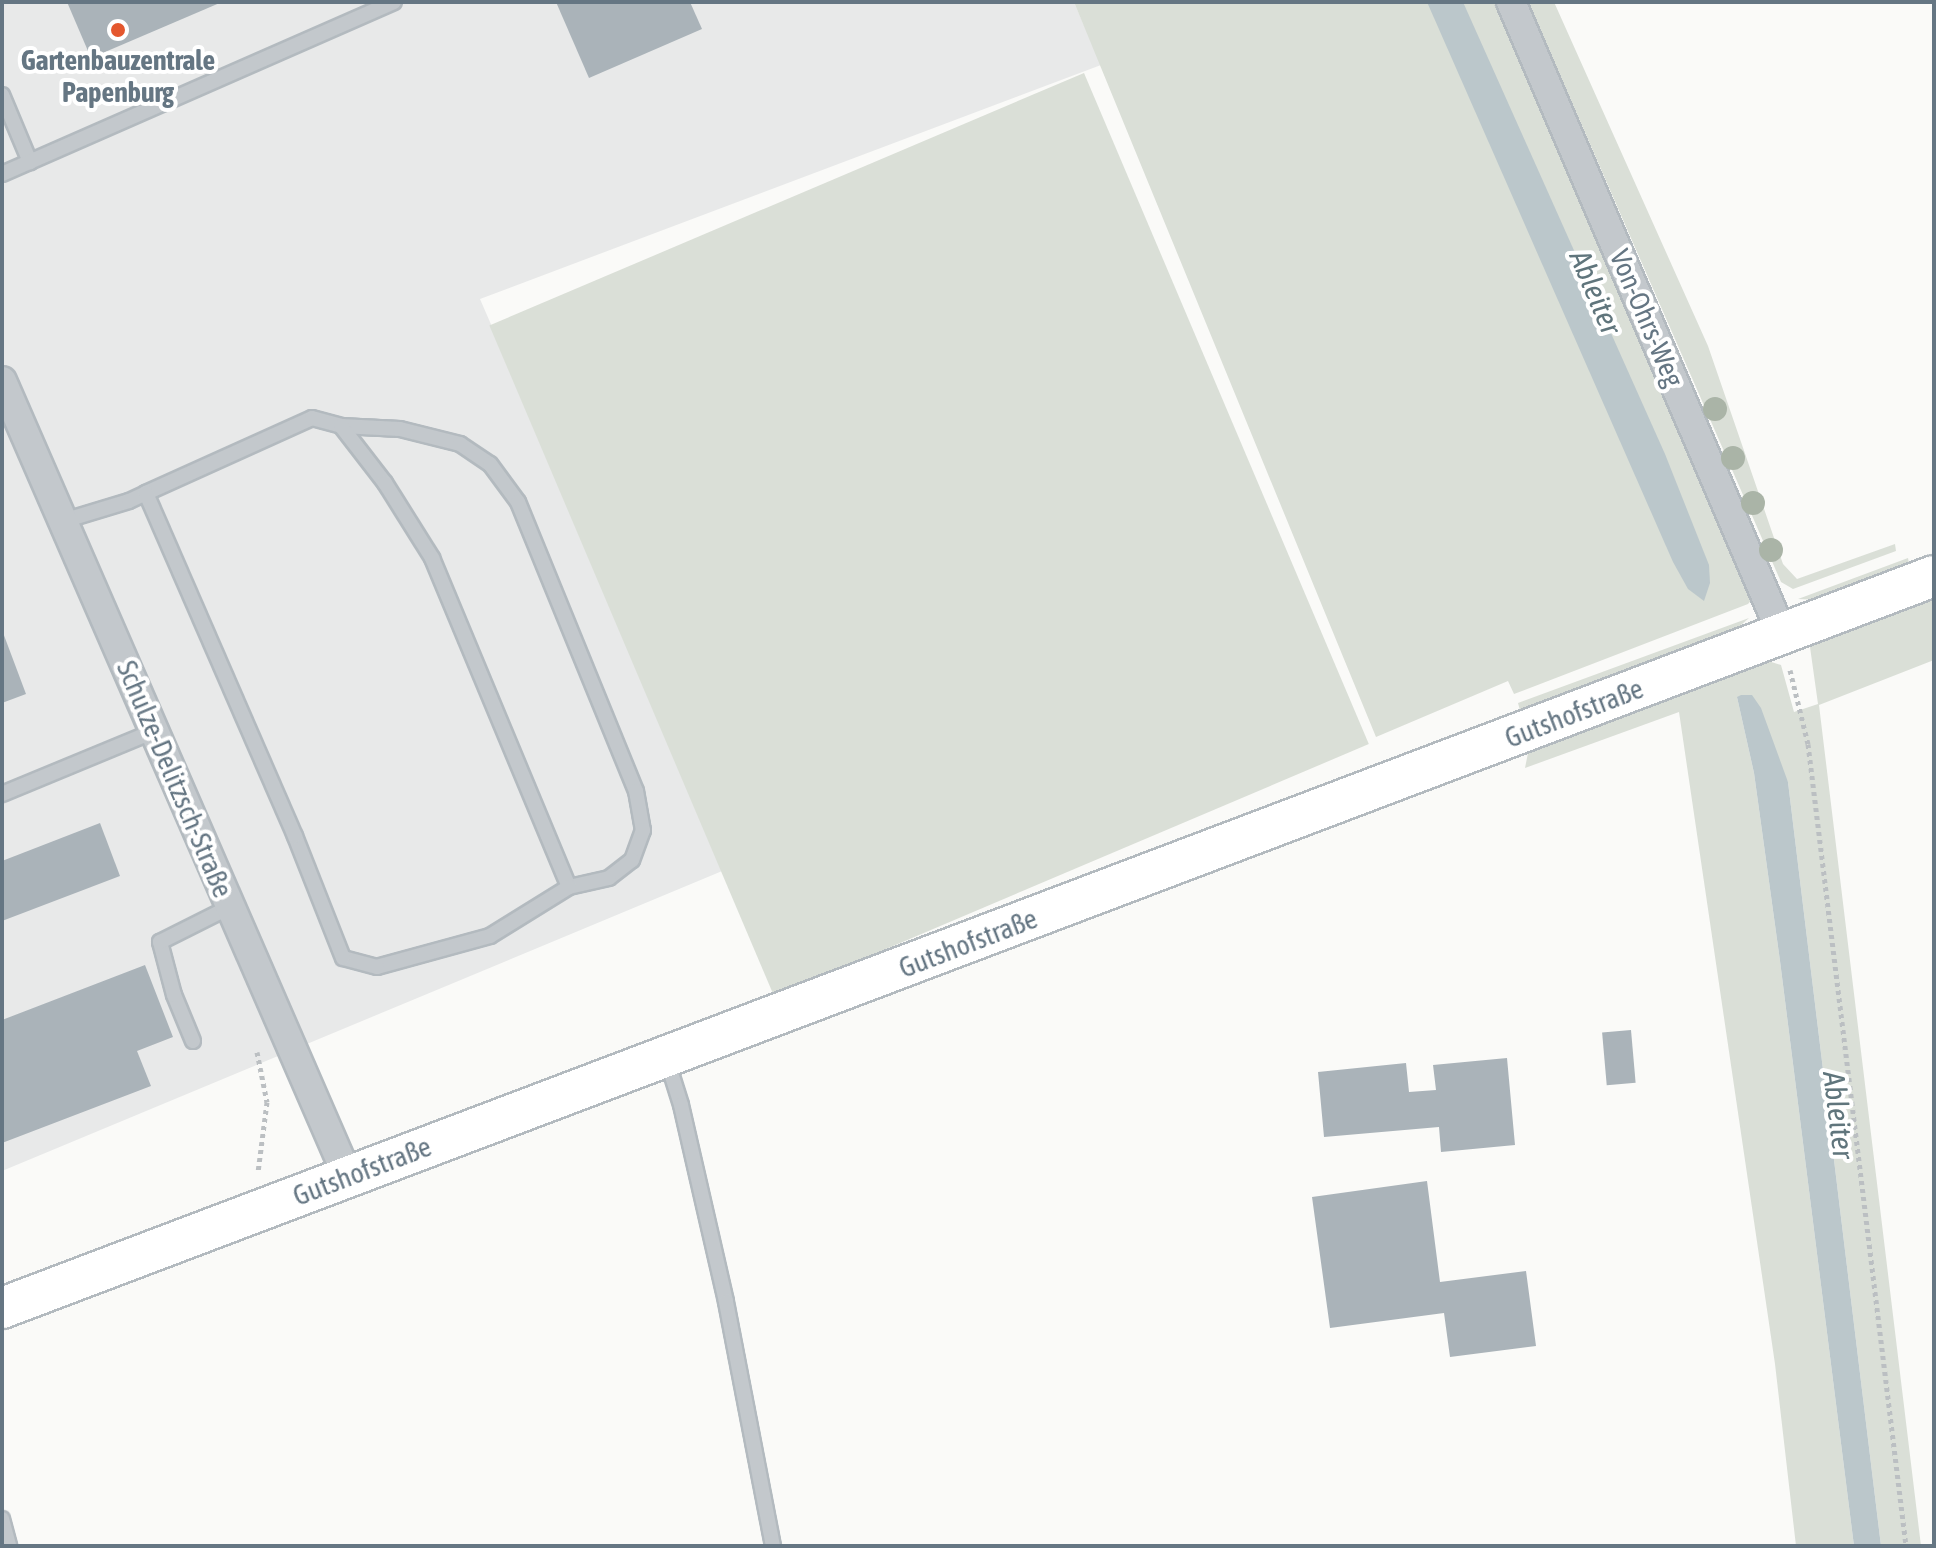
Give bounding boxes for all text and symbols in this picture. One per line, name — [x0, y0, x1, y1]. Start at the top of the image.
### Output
marker: Gartenbauzentrale Papenburg — [109, 21, 127, 39]
place label: Gartenbauzentrale Papenburg — [21, 43, 215, 109]
street label: Von-Ohrs-Weg — [1603, 244, 1691, 392]
water label: Ableiter — [1562, 245, 1630, 339]
street label: Schulze-Delitzsch-Straße — [110, 656, 240, 902]
street label: Gutshofstraße — [1500, 671, 1648, 755]
street label: Gutshofstraße — [894, 901, 1042, 985]
water label: Ableiter — [1816, 1069, 1862, 1161]
street label: Gutshofstraße — [288, 1129, 436, 1213]

